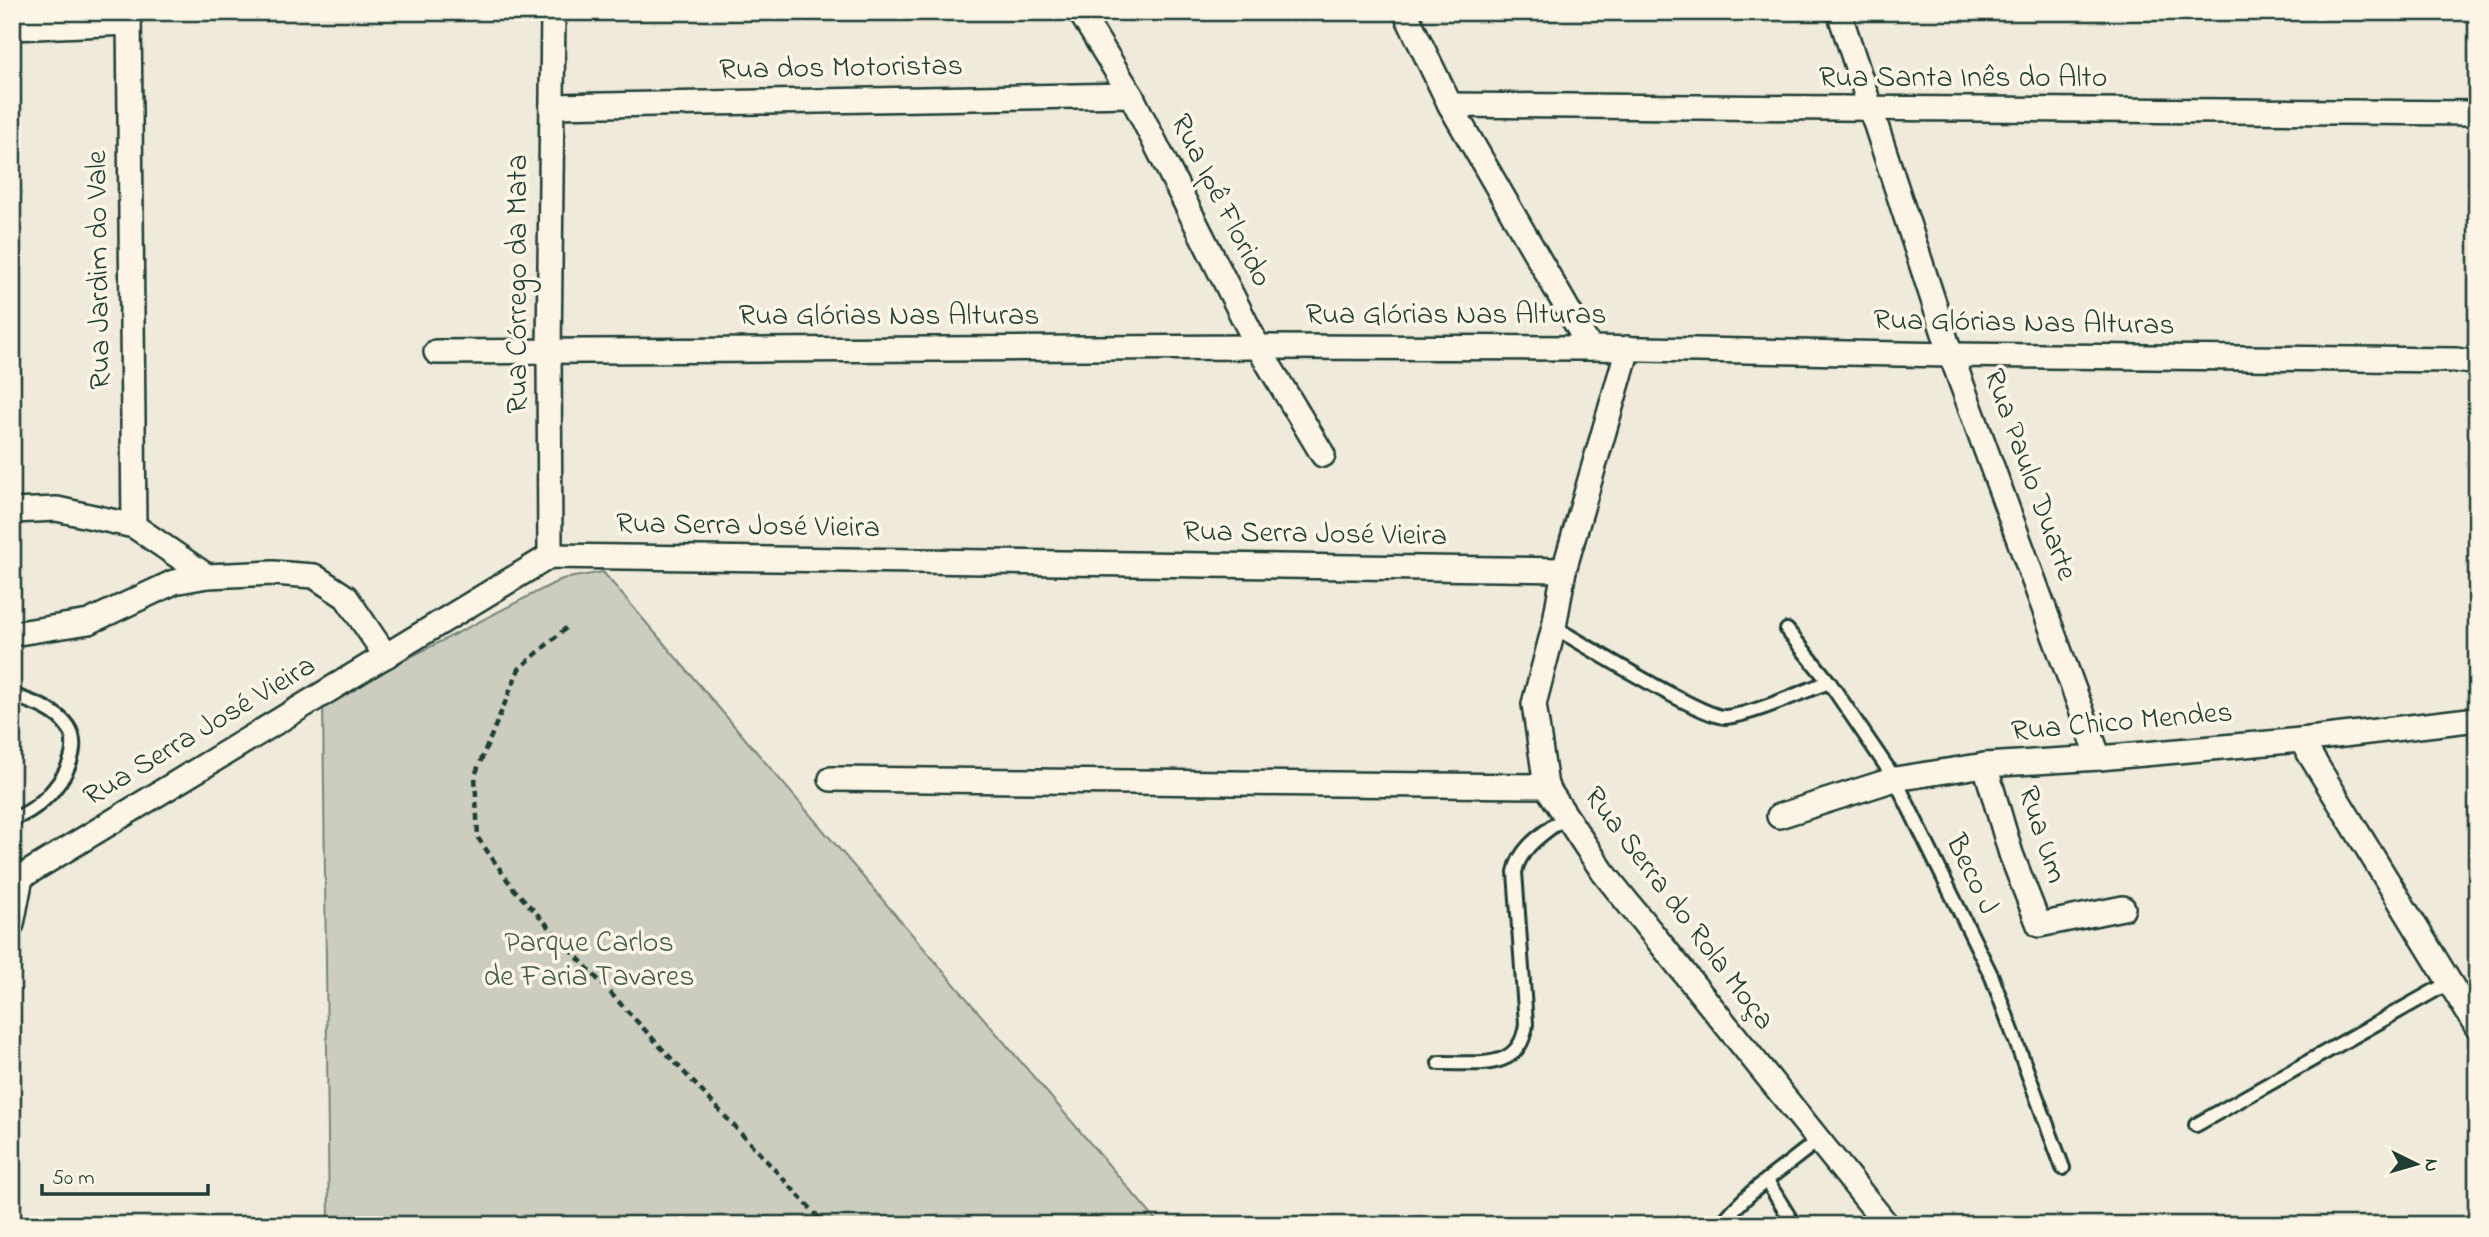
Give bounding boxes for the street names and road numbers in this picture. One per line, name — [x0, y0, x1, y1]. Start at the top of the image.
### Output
street label: Rua dos Motoristas — [719, 45, 963, 93]
street label: Rua Santa Inês do Alto — [1819, 57, 2107, 101]
street label: Rua Ipê Florido — [1158, 107, 1282, 295]
street label: Rua Jardim do Vale — [76, 149, 124, 390]
street label: Rua Córrego da Mata — [497, 154, 541, 414]
street label: Rua Glórias Nas Alturas — [1305, 294, 1607, 338]
street label: Rua Glórias Nas Alturas — [738, 295, 1040, 339]
street label: Rua Glórias Nas Alturas — [1873, 299, 2175, 349]
street label: Rua Paulo Duarte — [1970, 363, 2088, 588]
street label: Rua Serra José Vieira — [616, 503, 880, 551]
street label: Rua Serra José Vieira — [1183, 511, 1447, 559]
street label: Rua Serra José Vieira — [75, 645, 325, 819]
street label: Rua Chico Mendes — [2010, 691, 2234, 755]
street label: Rua Serra do Rola Moça — [1571, 778, 1785, 1040]
street label: Rua Um — [2005, 781, 2077, 889]
street label: Beco J — [1932, 826, 2009, 923]

